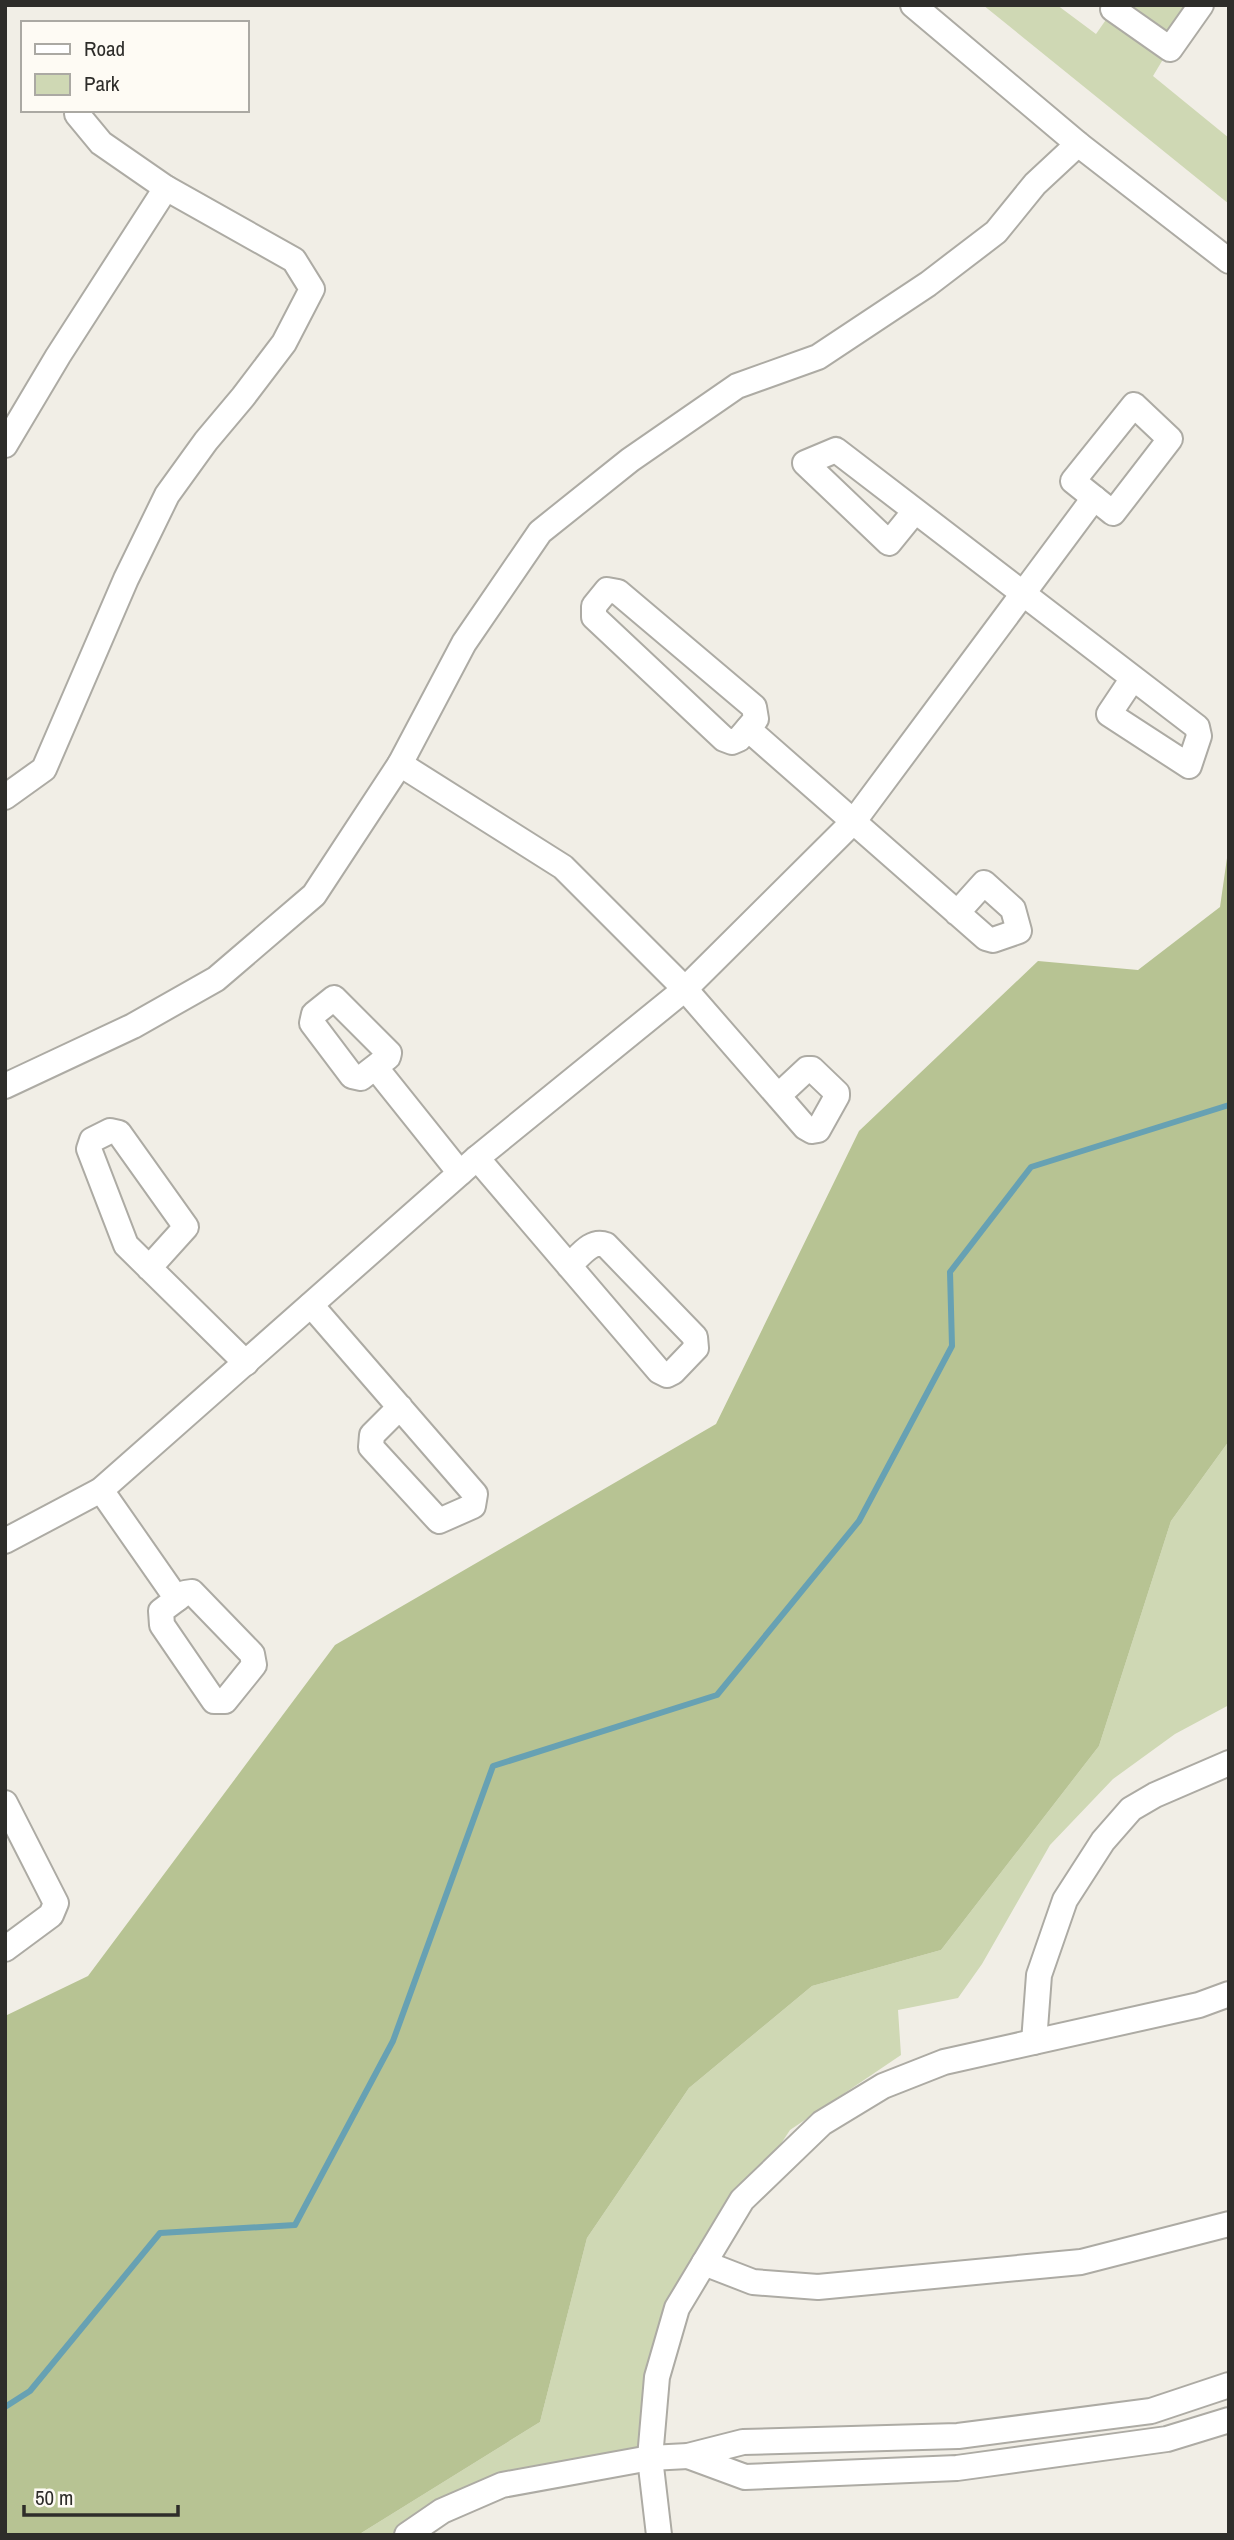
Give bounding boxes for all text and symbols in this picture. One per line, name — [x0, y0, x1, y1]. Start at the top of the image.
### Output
legend — [21, 21, 248, 112]
text: Road — [84, 34, 125, 63]
text: Park — [84, 69, 120, 98]
scale bar — [24, 2474, 178, 2518]
text: 50 m — [35, 2483, 73, 2512]

